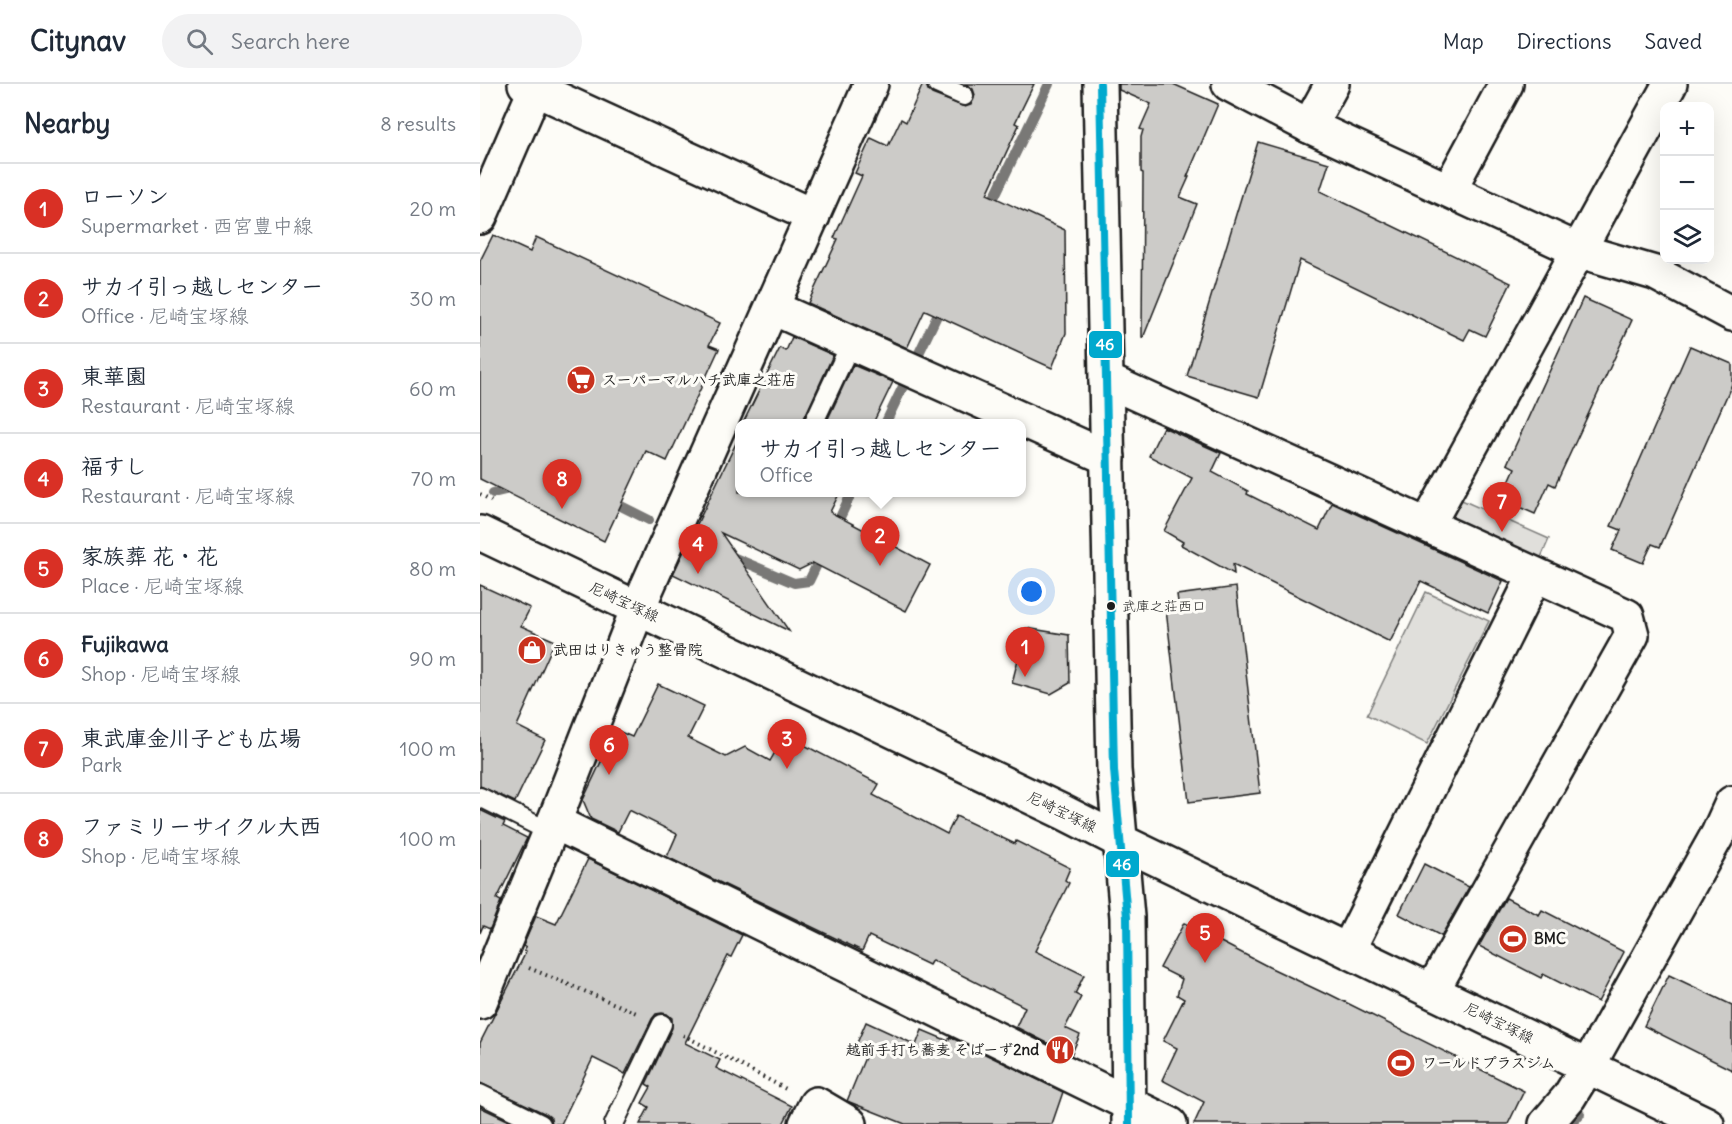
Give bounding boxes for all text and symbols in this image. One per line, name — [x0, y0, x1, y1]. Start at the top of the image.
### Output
search box — [162, 14, 582, 68]
text: Citynav — [30, 23, 126, 59]
icon: search — [183, 25, 216, 58]
text: Search here — [231, 27, 350, 55]
text: Map — [1443, 28, 1484, 55]
text: Directions — [1517, 28, 1611, 55]
text: Saved — [1644, 28, 1702, 55]
map controls — [1660, 102, 1714, 264]
button: + — [1660, 102, 1714, 156]
text: Nearby — [24, 107, 110, 140]
text: 8 results — [380, 111, 456, 136]
button: − — [1660, 156, 1714, 210]
text: ローソン — [81, 182, 169, 210]
text: 1 — [40, 196, 47, 221]
text: 20 m — [410, 196, 456, 221]
button: layers — [1660, 210, 1714, 264]
text: Supermarket · 西宮豊中線 — [81, 213, 313, 238]
text: サカイ引っ越しセンター — [81, 272, 323, 300]
text: 2 — [38, 286, 49, 311]
text: 30 m — [409, 286, 456, 311]
text: Office · 尼崎宝塚線 — [81, 303, 249, 328]
line badge: 46 — [1088, 330, 1123, 359]
text: 46 — [1096, 334, 1114, 354]
text: 東華園 — [81, 362, 147, 390]
supermarket icon: スーパーマルハチ武庫之荘店 — [565, 364, 597, 396]
place label: スーパーマルハチ武庫之荘店 — [602, 370, 797, 389]
text: 3 — [38, 376, 49, 401]
text: 60 m — [409, 376, 456, 401]
text: Restaurant · 尼崎宝塚線 — [81, 393, 294, 418]
popup — [735, 419, 1026, 497]
text: サカイ引っ越しセンター — [759, 434, 1002, 462]
text: 福すし — [81, 452, 147, 480]
pin: 8 — [542, 460, 581, 509]
text: Office — [759, 462, 813, 487]
text: 4 — [38, 466, 49, 491]
text: 70 m — [411, 466, 456, 491]
pin: 7 — [1482, 482, 1522, 532]
text: Restaurant · 尼崎宝塚線 — [81, 483, 294, 508]
pin: 2 — [860, 516, 900, 566]
pin: 4 — [678, 524, 718, 574]
text: 家族葬 花・花 — [81, 542, 218, 570]
text: 5 — [38, 556, 49, 581]
text: 80 m — [409, 556, 456, 581]
text: Place · 尼崎宝塚線 — [81, 573, 243, 598]
street label: 尼崎宝塚線 — [586, 577, 662, 626]
your location — [1017, 577, 1046, 606]
place label: 武庫之荘西口 — [1122, 597, 1206, 615]
marker: 武庫之荘西口 — [1105, 600, 1117, 612]
pin: 1 — [1006, 628, 1044, 677]
text: Fujikawa — [81, 630, 169, 658]
shop icon: 武田はりきゅう整骨院 — [516, 634, 548, 666]
place label: 武田はりきゅう整骨院 — [553, 640, 702, 659]
text: 6 — [38, 646, 49, 671]
text: 90 m — [409, 646, 456, 671]
text: Shop · 尼崎宝塚線 — [81, 661, 240, 686]
pin: 3 — [768, 720, 806, 769]
text: 東武庫金川子ども広場 — [81, 724, 301, 752]
pin: 6 — [590, 726, 628, 775]
text: 7 — [39, 736, 48, 761]
text: 100 m — [399, 736, 456, 761]
text: Park — [81, 752, 122, 777]
street label: 尼崎宝塚線 — [1024, 787, 1100, 837]
text: ファミリーサイクル大西 — [81, 812, 321, 840]
text: 8 — [38, 826, 49, 851]
text: 100 m — [399, 826, 456, 851]
text: Shop · 尼崎宝塚線 — [81, 843, 240, 868]
line badge: 46 — [1105, 850, 1140, 878]
text: 46 — [1113, 854, 1131, 874]
pin: 5 — [1186, 914, 1224, 963]
sports icon: BMC — [1497, 923, 1529, 955]
place label: BMC — [1534, 929, 1566, 948]
street label: 尼崎宝塚線 — [1461, 998, 1537, 1048]
restaurant icon: 越前手打ち蕎麦 そばーず2nd — [1044, 1034, 1076, 1066]
place label: 越前手打ち蕎麦 そばーず2nd — [846, 1040, 1039, 1059]
sports icon: ワールドプラスジム — [1385, 1047, 1417, 1079]
place label: ワールドプラスジム — [1422, 1053, 1556, 1072]

